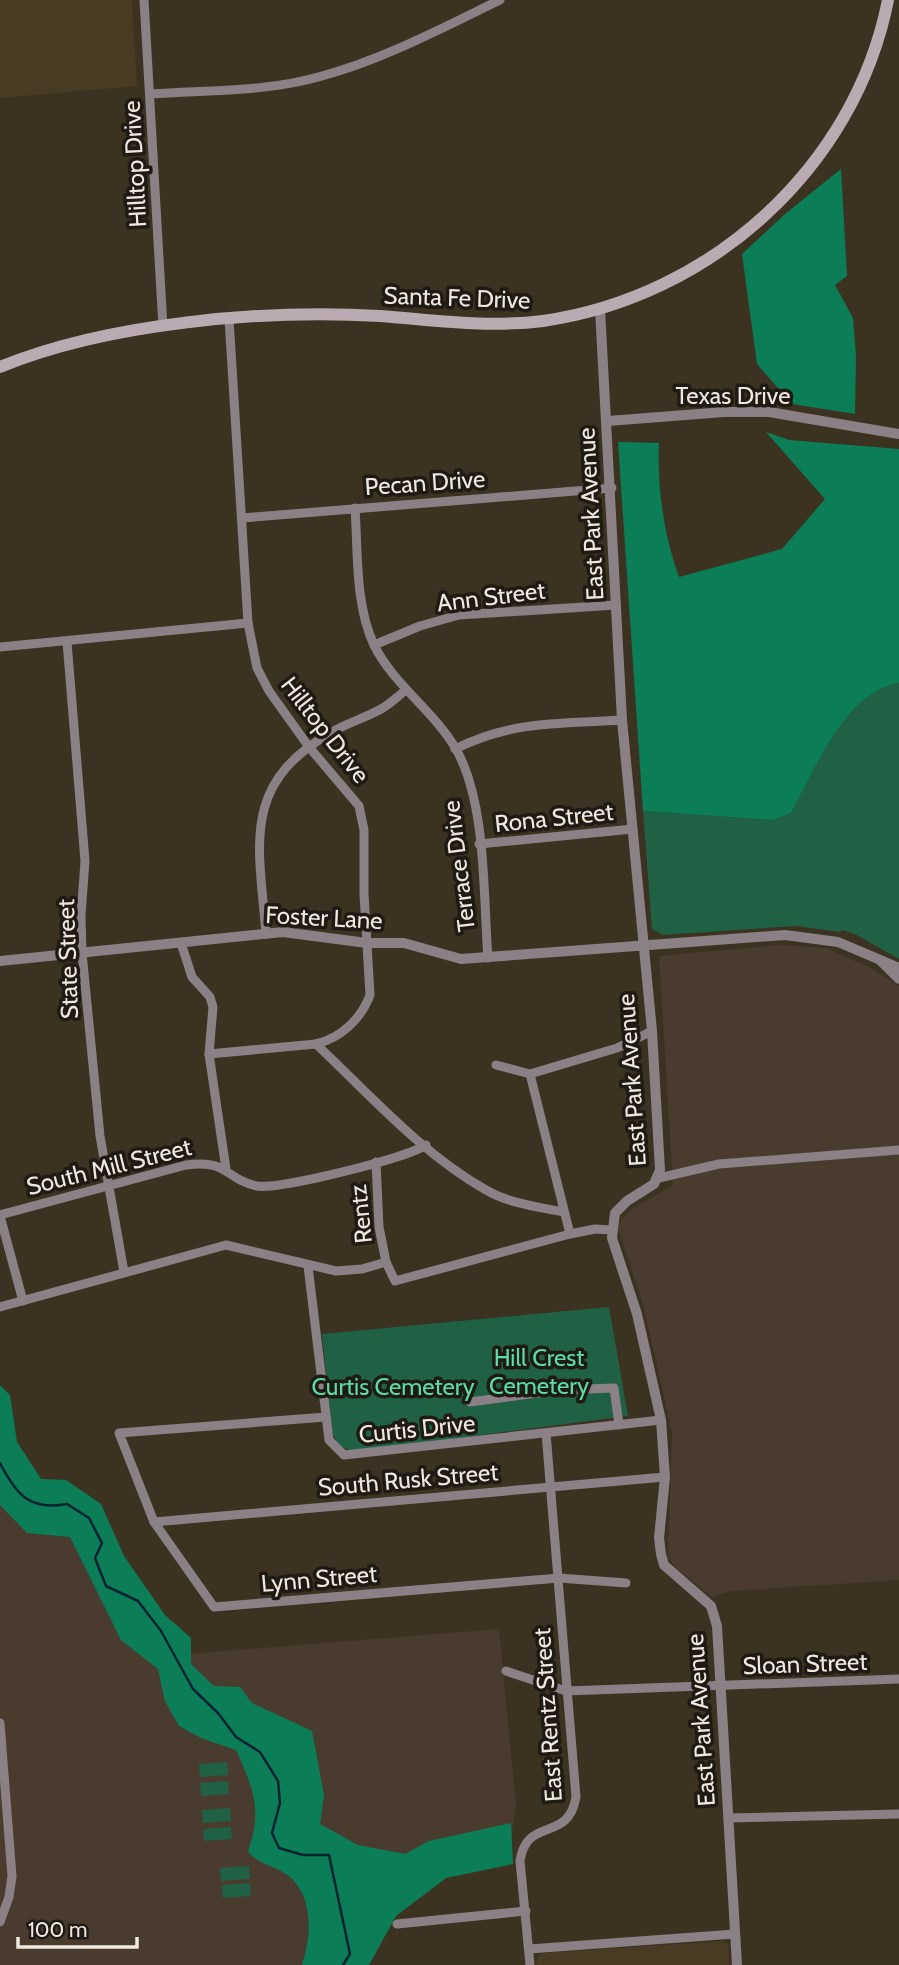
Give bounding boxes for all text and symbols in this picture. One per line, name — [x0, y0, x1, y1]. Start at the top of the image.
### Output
street label: Hilltop Drive — [117, 100, 152, 228]
street label: Santa Fe Drive — [383, 280, 531, 315]
street label: Texas Drive — [675, 381, 791, 410]
street label: East Park Avenue — [571, 427, 610, 601]
street label: Pecan Drive — [364, 464, 486, 501]
street label: Ann Street — [435, 575, 547, 618]
street label: Hilltop Drive — [275, 671, 376, 789]
street label: Rona Street — [493, 797, 615, 838]
street label: Terrace Drive — [436, 799, 481, 933]
street label: State Street — [51, 898, 84, 1020]
street label: Foster Lane — [265, 900, 383, 935]
street label: East Park Avenue — [611, 993, 652, 1167]
street label: South Mill Street — [23, 1132, 194, 1201]
street label: Rentz — [343, 1183, 378, 1245]
park label: Hill Crest Cemetery — [489, 1343, 589, 1400]
park label: Curtis Cemetery — [311, 1372, 475, 1401]
street label: Curtis Drive — [357, 1408, 477, 1449]
street label: South Rusk Street — [317, 1457, 499, 1502]
street label: Lynn Street — [260, 1559, 378, 1598]
street label: East Rentz Street — [527, 1627, 568, 1803]
street label: East Park Avenue — [680, 1633, 721, 1807]
street label: Sloan Street — [742, 1647, 868, 1680]
scale bar — [18, 1906, 136, 1950]
text: 100 m — [28, 1917, 87, 1942]

